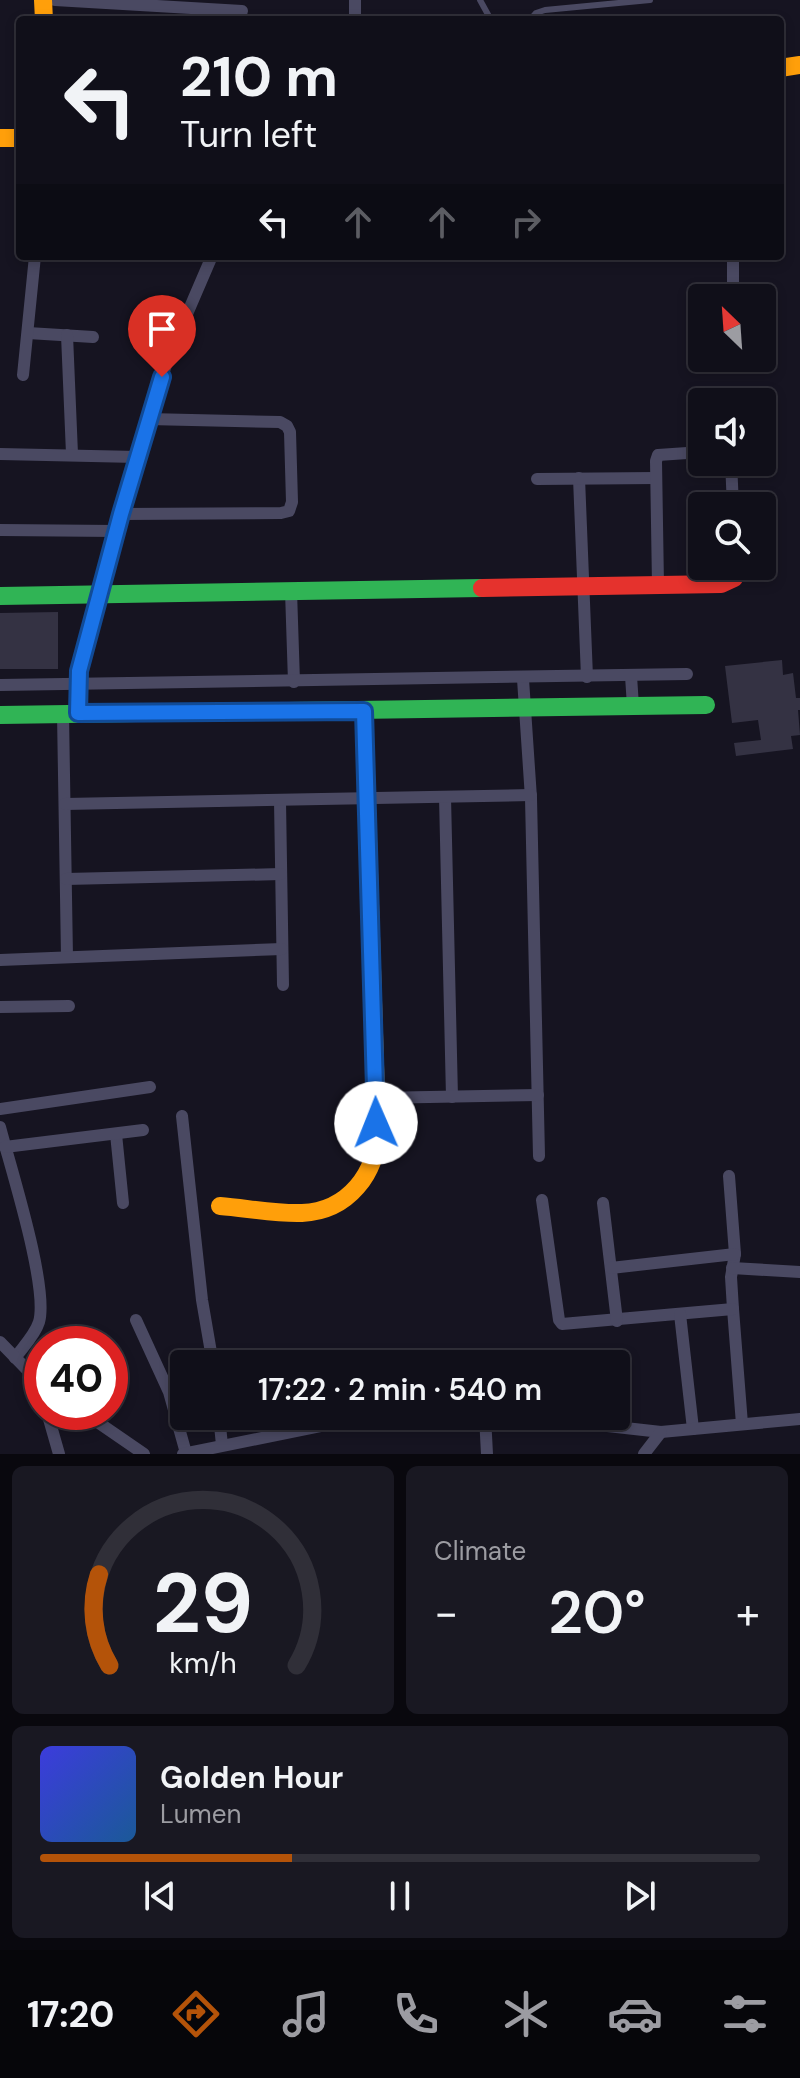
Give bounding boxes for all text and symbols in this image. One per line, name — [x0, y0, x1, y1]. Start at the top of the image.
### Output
text: 210 m — [180, 40, 338, 113]
icon: left — [48, 48, 152, 152]
text: Turn left — [180, 111, 317, 158]
icon: left — [252, 200, 296, 244]
icon: ahead — [336, 200, 380, 244]
icon: ahead — [420, 200, 464, 244]
icon: right — [504, 200, 548, 244]
north arrow — [688, 284, 776, 372]
map controls — [688, 284, 776, 580]
pin — [128, 295, 196, 377]
icon: arrive — [140, 307, 184, 351]
button: sound — [688, 388, 776, 476]
button: search — [688, 492, 776, 580]
position arrow — [334, 1081, 418, 1165]
speed limit sign: 40 — [24, 1326, 128, 1430]
text: 17:22 · 2 min · 540 m — [258, 1370, 542, 1409]
text: Climate — [434, 1534, 526, 1568]
text: 29 — [153, 1549, 253, 1658]
text: 20° — [548, 1573, 646, 1652]
text: − — [434, 1584, 458, 1642]
text: + — [736, 1584, 760, 1642]
text: km/h — [169, 1645, 237, 1682]
text: Golden Hour — [160, 1758, 343, 1797]
text: Lumen — [160, 1797, 241, 1831]
icon: previous — [138, 1874, 182, 1918]
icon: pause — [378, 1874, 422, 1918]
icon: next — [618, 1874, 662, 1918]
icon: directions — [168, 1986, 224, 2042]
icon: music — [278, 1986, 334, 2042]
icon: phone — [388, 1986, 444, 2042]
icon: climate — [498, 1986, 554, 2042]
icon: car — [607, 1986, 663, 2042]
icon: filters — [717, 1986, 773, 2042]
text: 17:20 — [27, 1991, 114, 2038]

